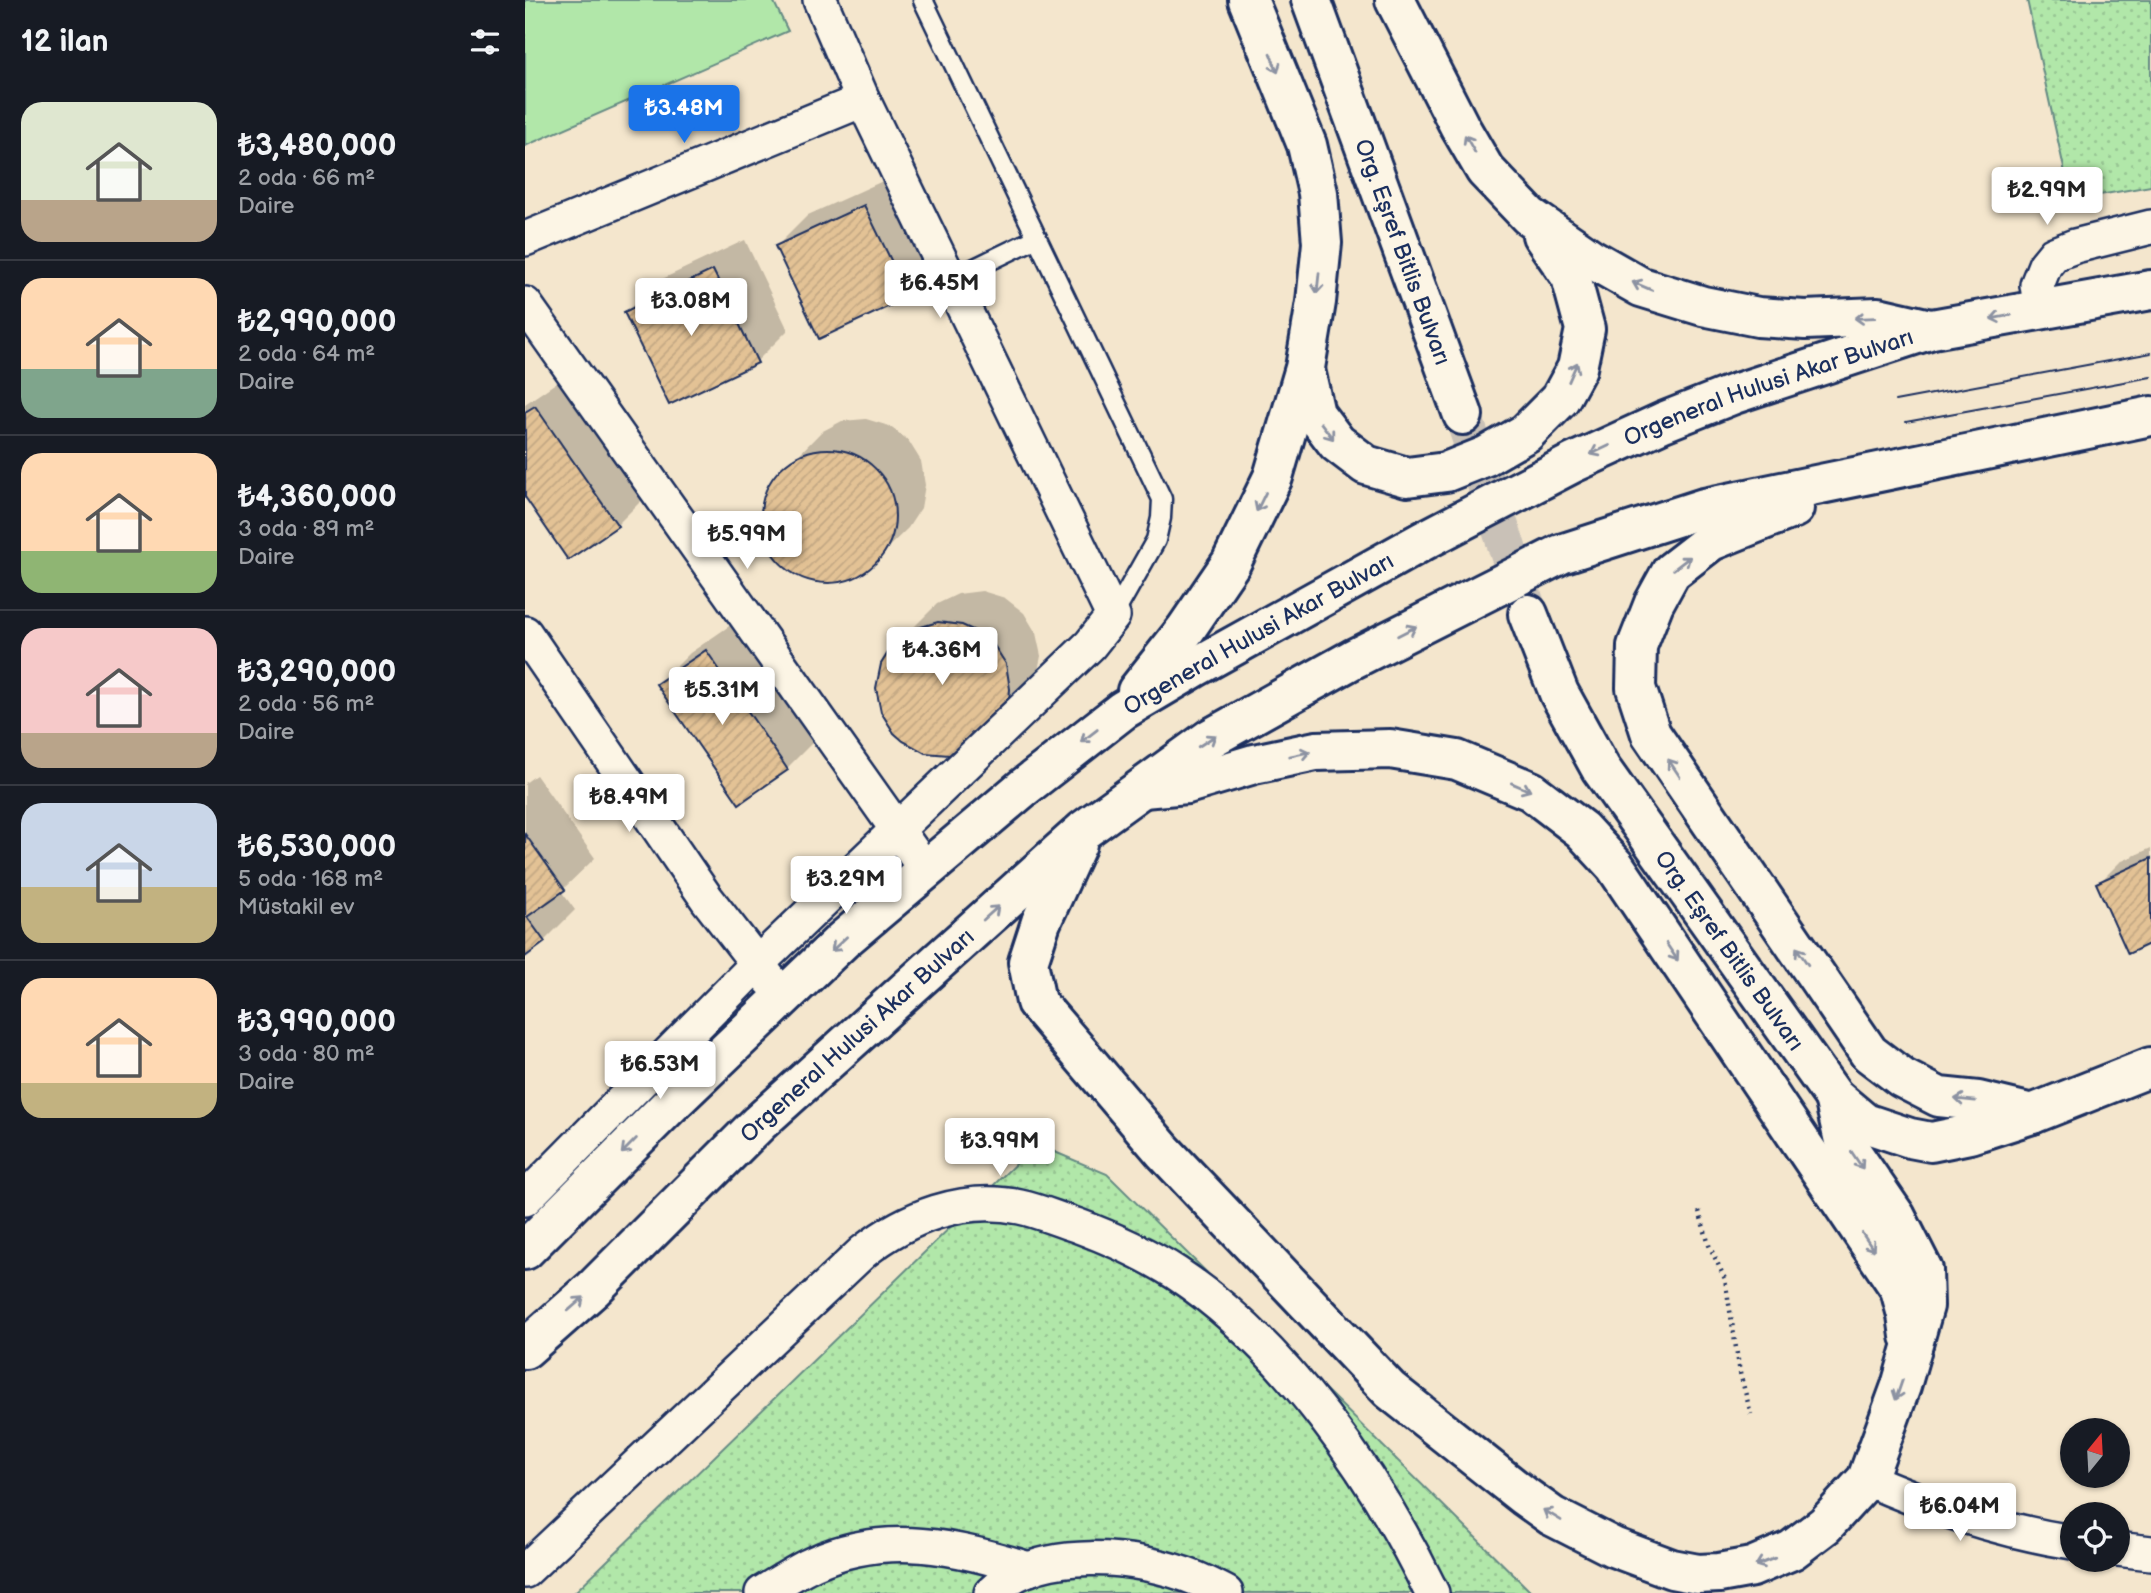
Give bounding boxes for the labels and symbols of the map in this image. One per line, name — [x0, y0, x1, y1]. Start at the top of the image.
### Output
one-way arrow — [1268, 52, 1281, 74]
pin: ₺3.48M — [627, 86, 741, 145]
one-way arrow — [1463, 134, 1477, 154]
street label: Org. Eşref Bitlis Bulvarı — [1348, 135, 1456, 369]
pin: ₺2.99M — [1990, 168, 2104, 227]
pin: ₺6.45M — [883, 260, 997, 320]
one-way arrow — [1311, 271, 1324, 294]
pin: ₺3.08M — [634, 278, 748, 338]
one-way arrow — [1632, 279, 1653, 292]
one-way arrow — [1854, 311, 1877, 324]
one-way arrow — [1990, 311, 2013, 324]
street label: Orgeneral Hulusi Akar Bulvarı — [1620, 323, 1917, 453]
one-way arrow — [1567, 362, 1580, 384]
one-way arrow — [1320, 421, 1335, 440]
one-way arrow — [1590, 445, 1611, 458]
one-way arrow — [1253, 491, 1267, 512]
pin: ₺5.99M — [690, 512, 804, 571]
street label: Orgeneral Hulusi Akar Bulvarı — [1119, 547, 1399, 722]
one-way arrow — [1672, 556, 1691, 570]
one-way arrow — [1396, 624, 1417, 638]
pin: ₺4.36M — [885, 628, 999, 687]
pin: ₺5.31M — [665, 668, 779, 727]
one-way arrow — [1081, 728, 1099, 743]
one-way arrow — [1197, 733, 1216, 748]
one-way arrow — [1288, 747, 1311, 761]
one-way arrow — [1667, 759, 1681, 778]
pin: ₺8.49M — [572, 774, 686, 834]
one-way arrow — [1510, 781, 1531, 794]
street label: Org. Eşref Bitlis Bulvarı — [1648, 845, 1809, 1056]
pin: ₺3.29M — [789, 856, 903, 916]
one-way arrow — [982, 904, 999, 921]
street label: Orgeneral Hulusi Akar Bulvarı — [735, 923, 980, 1149]
one-way arrow — [831, 935, 848, 952]
one-way arrow — [1665, 942, 1680, 961]
one-way arrow — [1795, 947, 1809, 966]
pin: ₺6.53M — [603, 1042, 717, 1101]
one-way arrow — [1955, 1093, 1977, 1106]
pin: ₺3.99M — [943, 1118, 1057, 1178]
one-way arrow — [621, 1137, 638, 1154]
one-way arrow — [1850, 1150, 1864, 1169]
one-way arrow — [1861, 1232, 1875, 1251]
one-way arrow — [567, 1296, 585, 1312]
one-way arrow — [1892, 1379, 1905, 1401]
north arrow — [2060, 1418, 2130, 1488]
pin: ₺6.04M — [1903, 1484, 2017, 1543]
one-way arrow — [1542, 1508, 1562, 1522]
one-way arrow — [1755, 1557, 1777, 1569]

